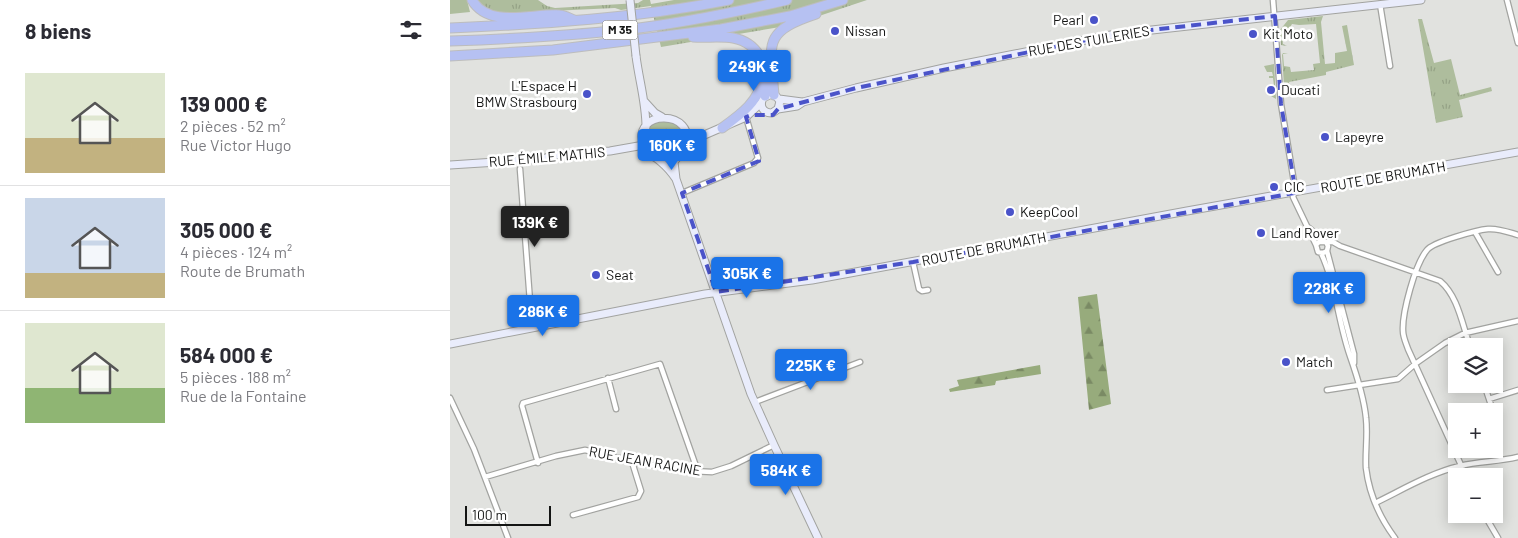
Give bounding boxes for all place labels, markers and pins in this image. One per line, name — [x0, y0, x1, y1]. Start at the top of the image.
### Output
place label: Pearl — [1053, 11, 1084, 28]
marker: Pearl — [1088, 14, 1100, 26]
place label: Nissan — [845, 22, 886, 39]
marker: Nissan — [829, 25, 841, 37]
place label: Kit Moto — [1263, 25, 1313, 42]
marker: Kit Moto — [1247, 28, 1259, 40]
pin: 249K € — [713, 49, 795, 92]
place label: L'Espace H BMW Strasbourg — [476, 77, 577, 110]
place label: Ducati — [1281, 81, 1320, 98]
marker: Ducati — [1265, 84, 1277, 96]
marker: L'Espace H BMW Strasbourg — [581, 88, 593, 100]
pin: 160K € — [631, 128, 713, 171]
place label: Lapeyre — [1335, 128, 1384, 145]
marker: Lapeyre — [1319, 131, 1331, 143]
place label: CIC — [1284, 178, 1305, 195]
marker: CIC — [1268, 181, 1280, 193]
place label: KeepCool — [1020, 203, 1078, 220]
pin: 139K € — [494, 206, 576, 248]
marker: KeepCool — [1004, 206, 1016, 218]
place label: Land Rover — [1271, 224, 1339, 241]
marker: Land Rover — [1255, 227, 1267, 239]
pin: 305K € — [706, 256, 788, 299]
place label: Seat — [606, 266, 634, 283]
marker: Seat — [590, 269, 602, 281]
pin: 228K € — [1288, 272, 1370, 314]
pin: 286K € — [502, 294, 584, 337]
pin: 225K € — [770, 348, 852, 391]
place label: Match — [1296, 353, 1333, 370]
marker: Match — [1280, 356, 1292, 368]
pin: 584K € — [745, 454, 827, 496]

